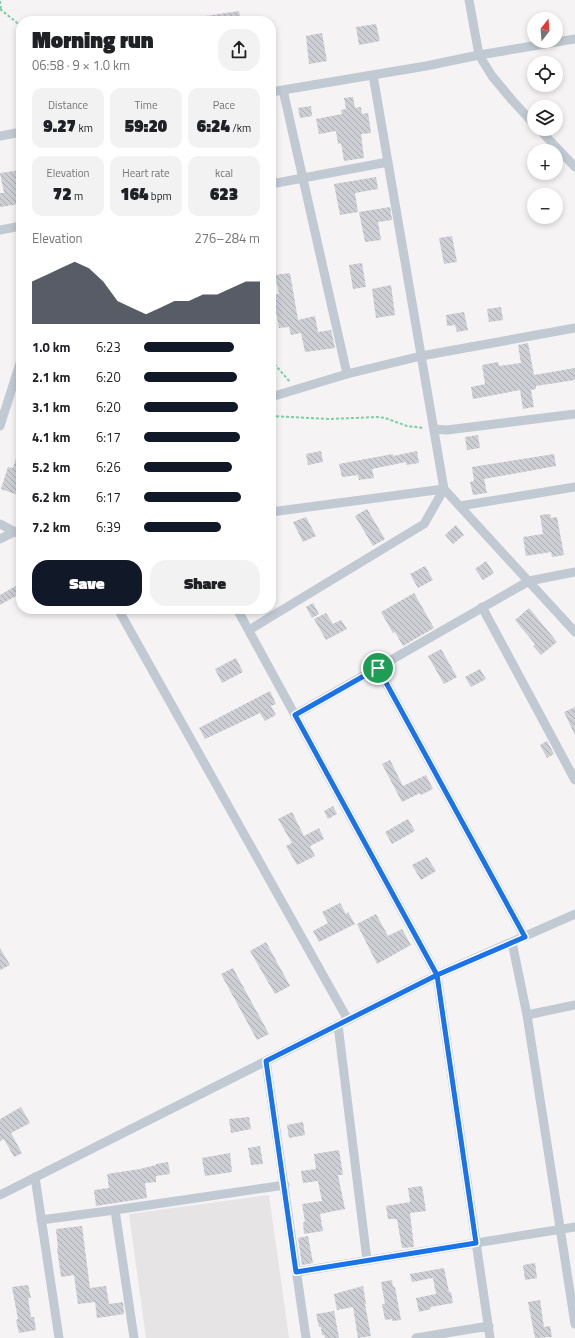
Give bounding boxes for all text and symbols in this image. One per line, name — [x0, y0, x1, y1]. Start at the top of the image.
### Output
north arrow — [527, 12, 563, 48]
map controls — [527, 12, 563, 224]
text: Morning run — [32, 23, 154, 57]
button: share — [218, 29, 260, 71]
text: 06:58 · 9 × 1.0 km — [32, 55, 130, 75]
button: locate — [527, 56, 563, 92]
text: Distance — [48, 97, 88, 113]
text: Time — [135, 97, 157, 113]
text: Pace — [213, 97, 235, 113]
button: layers — [527, 100, 563, 136]
text: 9.27 — [43, 113, 76, 139]
text: 59:20 — [125, 113, 167, 139]
text: 6:24 — [197, 113, 230, 139]
text: km — [76, 120, 93, 136]
text: /km — [230, 120, 251, 136]
button: + — [527, 144, 563, 180]
text: Elevation — [47, 165, 89, 181]
text: Heart rate — [122, 165, 170, 181]
text: kcal — [215, 165, 233, 181]
text: 72 — [53, 181, 72, 207]
text: 164 — [120, 181, 148, 207]
text: 623 — [210, 181, 238, 207]
text: m — [72, 188, 83, 204]
text: bpm — [148, 188, 172, 204]
button: − — [527, 188, 563, 224]
text: Elevation — [32, 228, 83, 248]
text: 276–284 m — [194, 228, 260, 248]
text: 1.0 km — [32, 337, 70, 357]
text: 6:23 — [96, 337, 121, 357]
text: 2.1 km — [32, 367, 70, 387]
text: 6:20 — [96, 367, 121, 387]
text: 3.1 km — [32, 397, 70, 417]
text: 6:20 — [96, 397, 121, 417]
text: 4.1 km — [32, 427, 70, 447]
text: 6:17 — [96, 427, 121, 447]
text: 5.2 km — [32, 457, 70, 477]
text: 6:26 — [96, 457, 121, 477]
text: 6.2 km — [32, 487, 70, 507]
text: 6:17 — [96, 487, 121, 507]
text: 7.2 km — [32, 517, 70, 537]
text: 6:39 — [96, 517, 121, 537]
button: Save — [32, 560, 142, 606]
button: Share — [150, 560, 260, 606]
pin — [361, 651, 395, 685]
icon: arrive — [367, 657, 389, 679]

